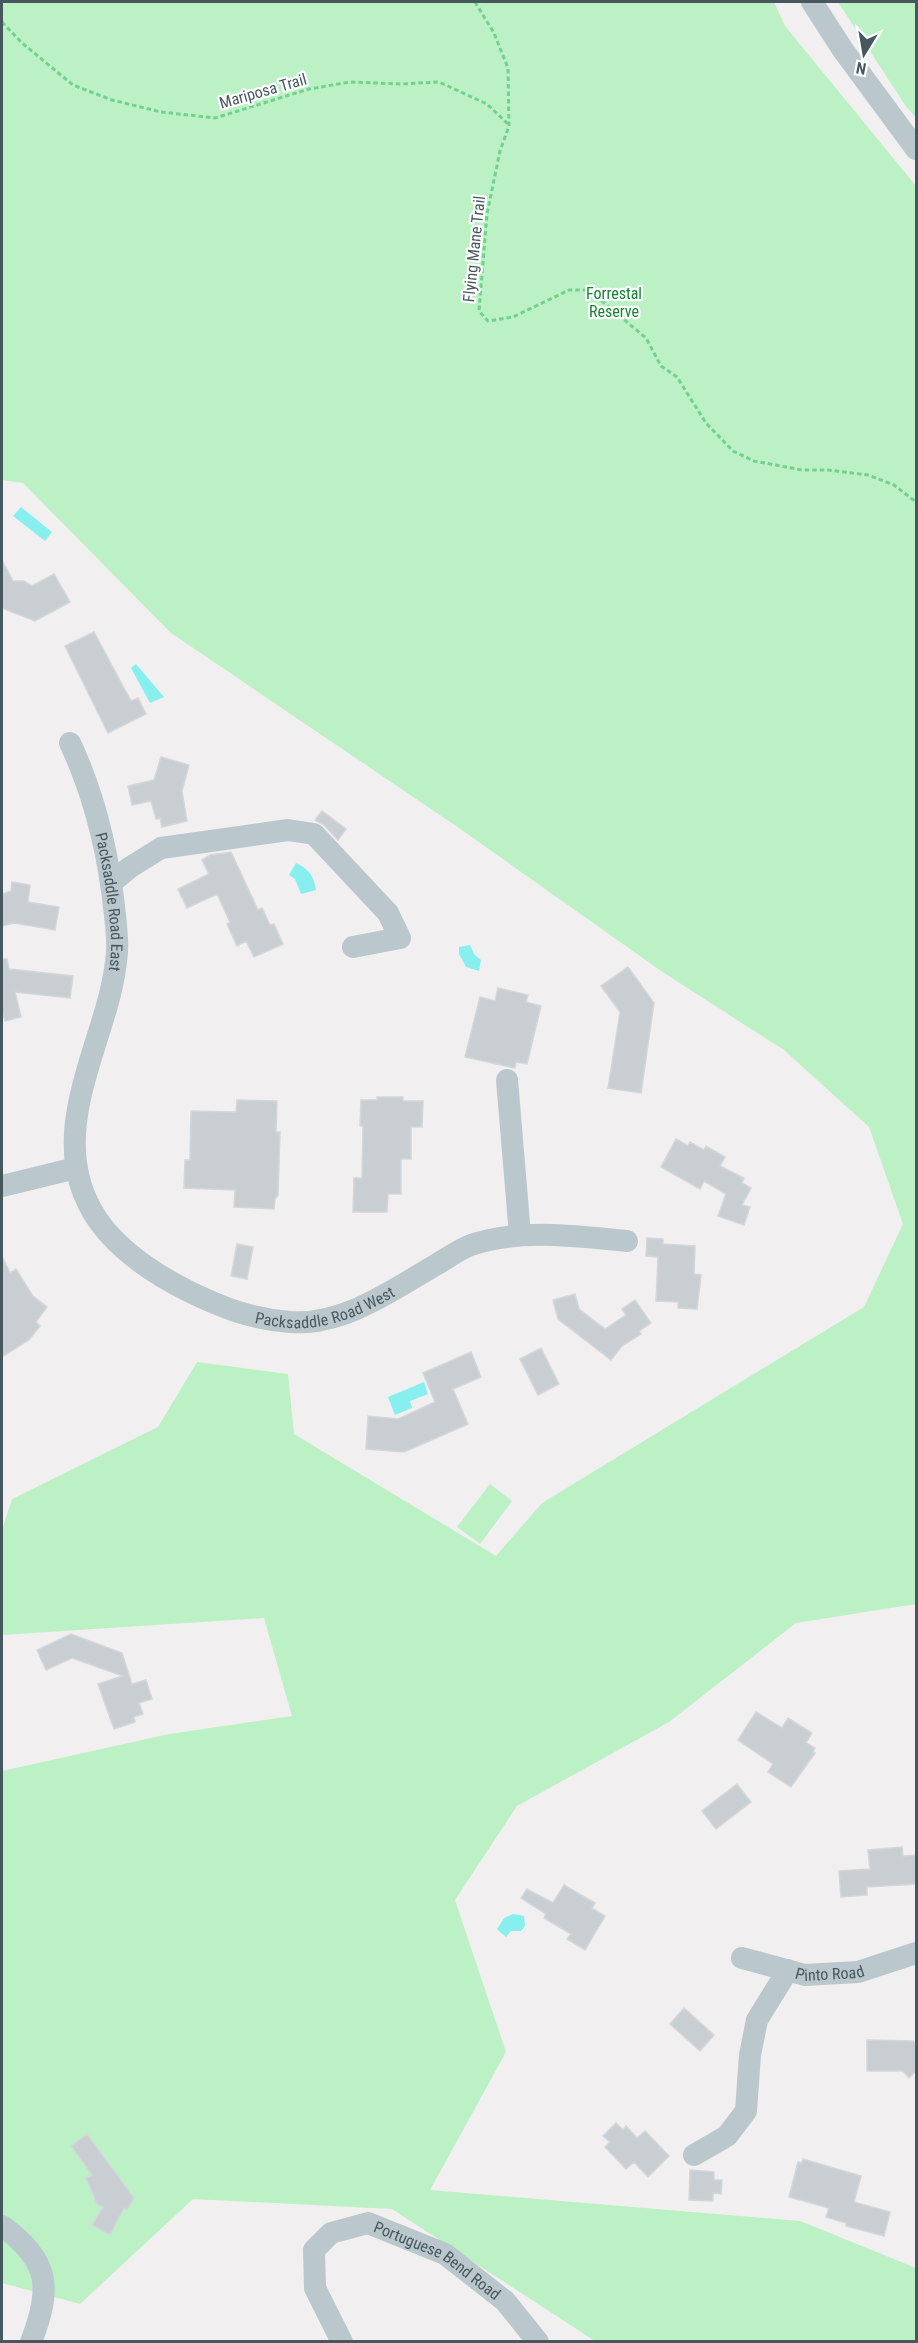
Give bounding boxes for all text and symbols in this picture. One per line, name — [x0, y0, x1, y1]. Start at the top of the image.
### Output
north arrow — [834, 24, 894, 84]
text: N — [855, 58, 868, 78]
street label: Mariposa Trail — [217, 69, 309, 113]
street label: Flying Mane Trail — [459, 195, 489, 303]
park label: Forrestal Reserve — [586, 284, 642, 321]
street label: Packsaddle Road East — [92, 830, 127, 973]
street label: Packsaddle Road West — [253, 1282, 398, 1332]
street label: Pinto Road — [793, 1961, 867, 1985]
street label: Portuguese Bend Road — [371, 2217, 505, 2304]

